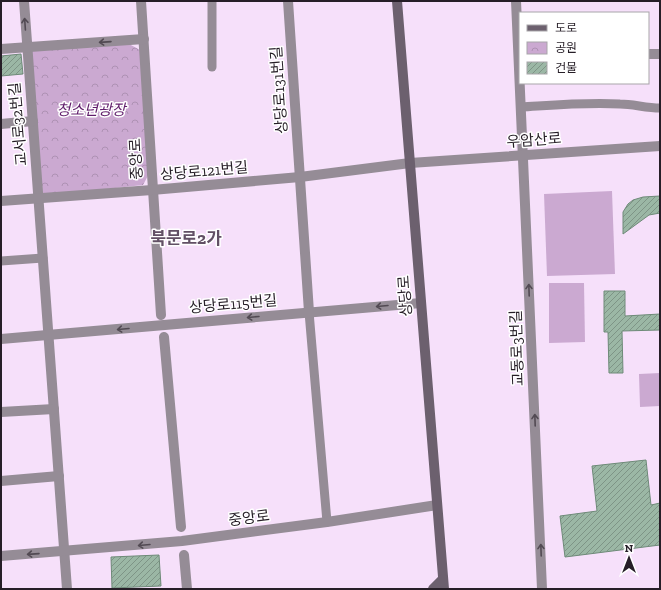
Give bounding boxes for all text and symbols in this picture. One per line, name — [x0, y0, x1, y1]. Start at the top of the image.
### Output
legend — [519, 12, 649, 84]
one-way arrow — [22, 18, 29, 31]
text: 도로 — [555, 21, 577, 35]
one-way arrow — [99, 38, 112, 45]
text: 공원 — [555, 41, 577, 55]
street label: 상당로131번길 — [267, 46, 291, 134]
text: 건물 — [555, 61, 577, 75]
street label: 교서로32번길 — [5, 81, 31, 167]
park label: 청소년광장 — [56, 101, 128, 119]
street label: 우암산로 — [506, 129, 562, 151]
street label: 중앙로 — [126, 138, 146, 180]
street label: 상당로121번길 — [159, 158, 249, 184]
district label: 북문로2가 — [150, 228, 222, 248]
street label: 상당로 — [395, 275, 415, 317]
one-way arrow — [526, 284, 533, 297]
street label: 상당로115번길 — [188, 291, 278, 317]
one-way arrow — [376, 302, 389, 310]
street label: 교동로3번길 — [507, 310, 527, 386]
one-way arrow — [247, 314, 260, 321]
one-way arrow — [117, 325, 130, 332]
one-way arrow — [531, 414, 539, 427]
street label: 중앙로 — [227, 507, 271, 529]
north arrow — [609, 538, 649, 578]
one-way arrow — [138, 541, 151, 548]
text: N — [625, 542, 634, 555]
one-way arrow — [537, 544, 544, 557]
one-way arrow — [27, 551, 40, 558]

